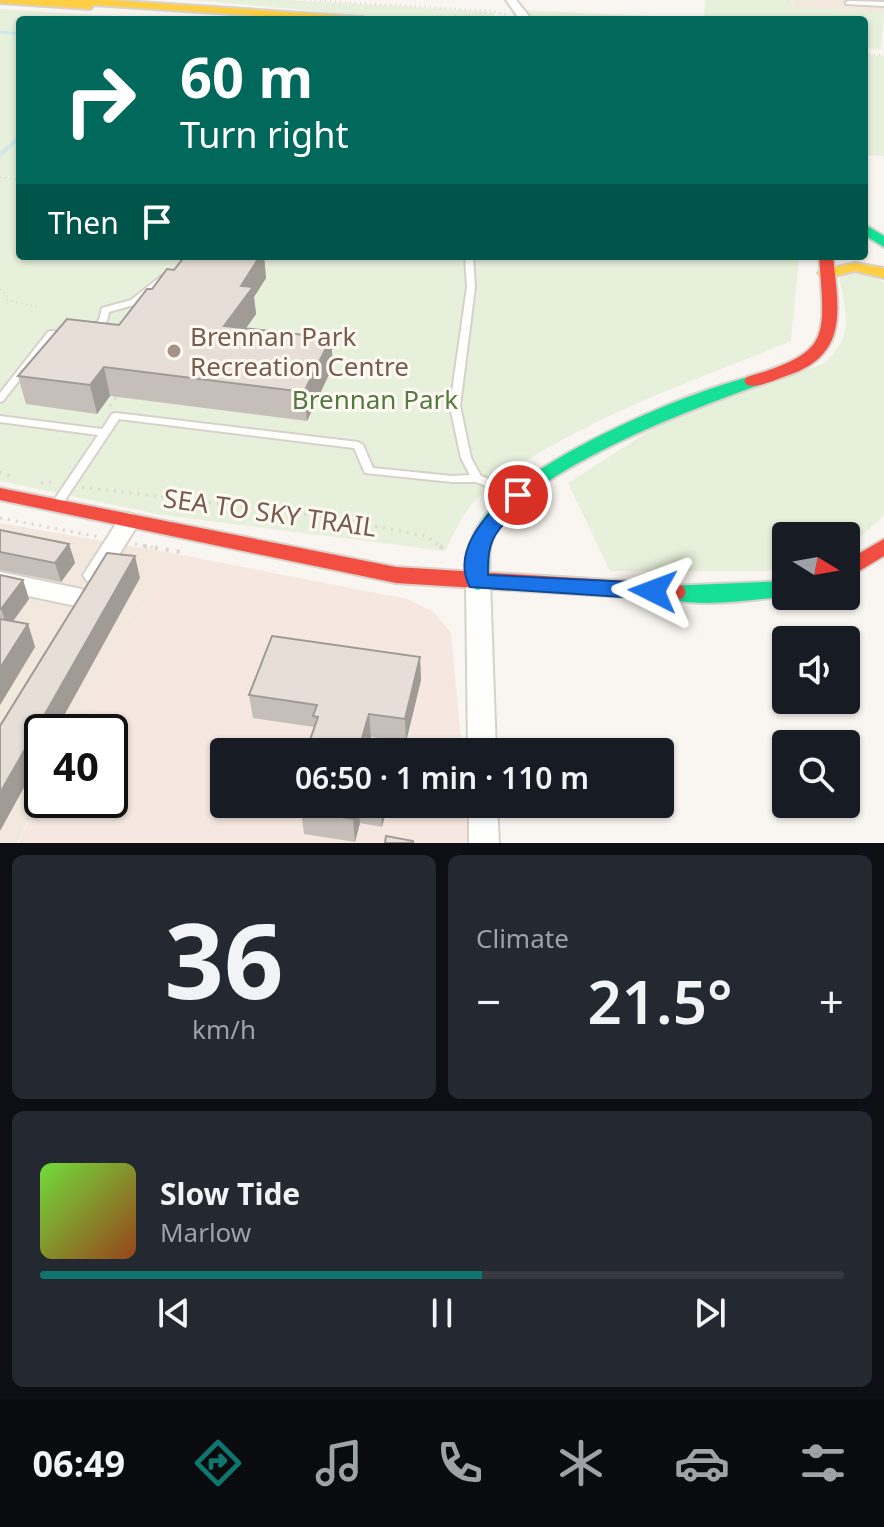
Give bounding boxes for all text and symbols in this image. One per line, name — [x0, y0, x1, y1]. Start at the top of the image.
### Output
text: 60 m — [180, 38, 313, 114]
icon: right — [48, 48, 152, 152]
text: Turn right — [180, 110, 348, 159]
icon: arrive — [135, 200, 179, 244]
text: Then — [48, 202, 119, 243]
place label: Brennan Park Recreation Centre — [190, 318, 409, 384]
marker: Brennan Park Recreation Centre — [165, 342, 183, 360]
park label: Brennan Park — [292, 381, 458, 417]
pin — [484, 461, 552, 529]
icon: arrive — [496, 473, 540, 517]
street label: SEA TO SKY TRAIL — [161, 479, 379, 545]
north arrow — [772, 522, 860, 610]
map controls — [772, 522, 860, 818]
position arrow — [611, 549, 695, 633]
button: sound — [772, 626, 860, 714]
speed limit sign: 40 — [24, 714, 128, 818]
button: search — [772, 730, 860, 818]
text: 06:50 · 1 min · 110 m — [295, 757, 589, 798]
text: 36 — [165, 888, 283, 1029]
text: Climate — [476, 920, 569, 956]
text: 21.5° — [587, 960, 733, 1042]
text: − — [476, 971, 501, 1031]
text: + — [819, 971, 844, 1031]
text: km/h — [192, 1011, 256, 1047]
text: Slow Tide — [160, 1173, 300, 1214]
text: Marlow — [160, 1214, 251, 1250]
icon: previous — [152, 1291, 196, 1335]
icon: pause — [420, 1291, 464, 1335]
icon: next — [688, 1291, 732, 1335]
icon: directions — [190, 1435, 246, 1491]
icon: music — [311, 1435, 367, 1491]
icon: phone — [432, 1435, 488, 1491]
icon: climate — [553, 1435, 609, 1491]
icon: car — [674, 1435, 730, 1491]
icon: filters — [795, 1435, 851, 1491]
text: 06:49 — [33, 1439, 125, 1488]

